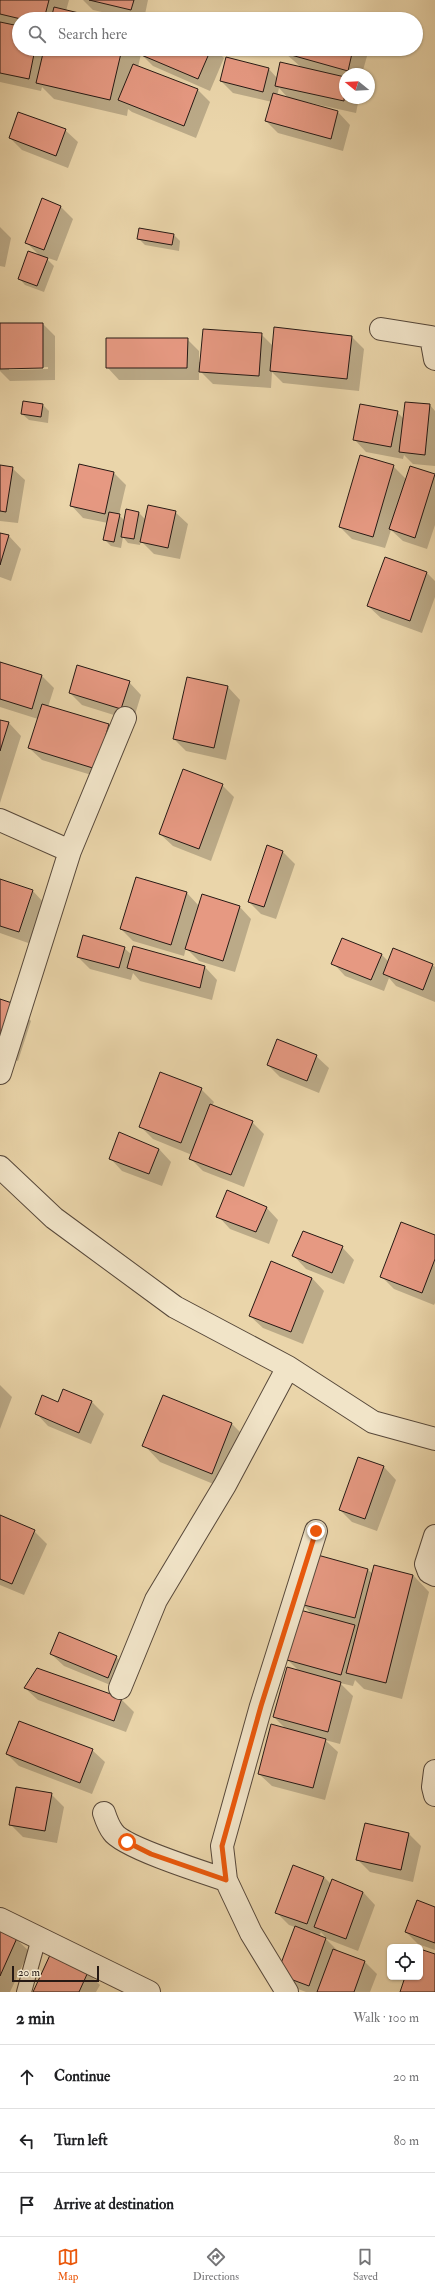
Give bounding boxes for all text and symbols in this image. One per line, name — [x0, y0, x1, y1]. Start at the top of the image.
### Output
search box — [12, 12, 423, 56]
icon: search — [26, 23, 48, 45]
text: Search here — [58, 25, 127, 44]
north arrow — [339, 68, 375, 104]
route end — [307, 1522, 325, 1540]
route start — [118, 1833, 136, 1851]
map controls — [387, 1944, 423, 1980]
button: locate — [387, 1944, 423, 1980]
scale bar — [12, 1964, 99, 1983]
text: 20 m — [18, 1966, 40, 1979]
text: 2 min — [16, 2008, 55, 2029]
text: Walk · 100 m — [353, 2010, 419, 2026]
icon: ahead — [16, 2066, 38, 2088]
text: Continue — [54, 2067, 110, 2086]
text: 20 m — [393, 2069, 419, 2085]
icon: left — [16, 2130, 38, 2152]
text: Turn left — [54, 2131, 108, 2150]
text: 80 m — [393, 2133, 419, 2149]
icon: arrive — [16, 2194, 38, 2216]
text: Arrive at destination — [54, 2195, 174, 2214]
tab: Map — [57, 2246, 79, 2283]
tab: Directions — [193, 2246, 239, 2283]
tab: Saved — [353, 2246, 378, 2283]

